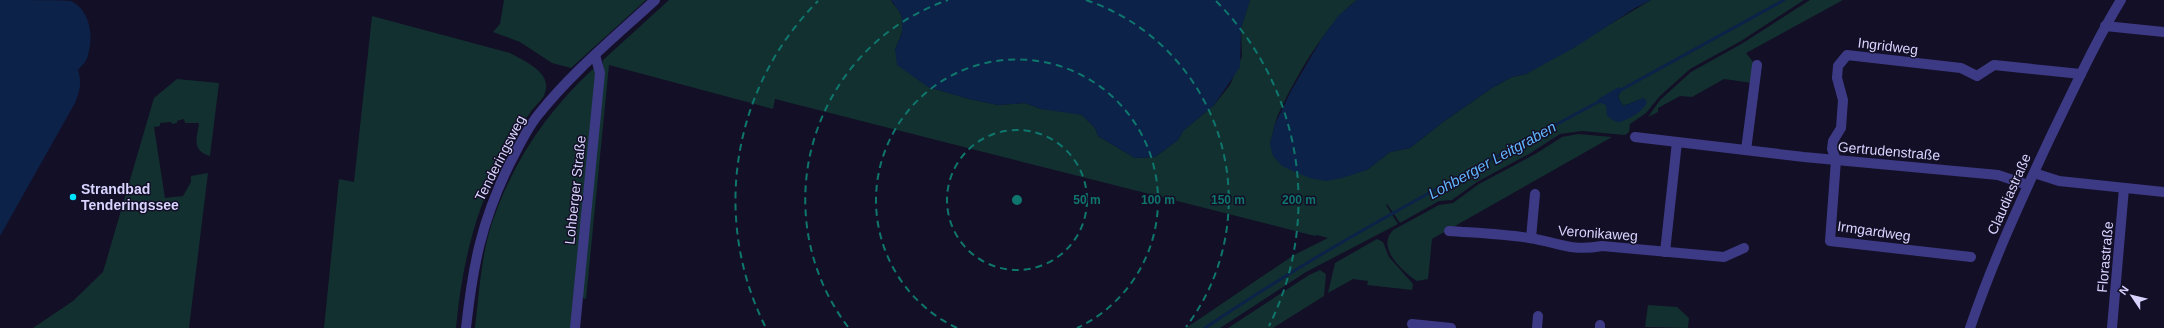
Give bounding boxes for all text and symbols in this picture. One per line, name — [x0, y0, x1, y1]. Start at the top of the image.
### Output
street label: Ingridweg — [1857, 34, 1919, 58]
street label: Tenderingsweg — [471, 112, 529, 204]
water label: Lohberger Leitgraben — [1425, 118, 1559, 202]
street label: Lohberger Straße — [561, 134, 589, 245]
street label: Gertrudenstraße — [1837, 139, 1941, 163]
street label: Claudiastraße — [1984, 151, 2034, 237]
place label: Strandbad Tenderingssee — [81, 181, 179, 213]
marker: Strandbad Tenderingssee — [68, 192, 78, 202]
centre of rings — [1010, 193, 1024, 207]
text: 50 m — [1073, 193, 1101, 207]
text: 100 m — [1141, 193, 1175, 207]
text: 150 m — [1211, 193, 1245, 207]
text: 200 m — [1282, 193, 1316, 207]
street label: Irmgardweg — [1836, 218, 1912, 244]
street label: Florastraße — [2094, 220, 2116, 293]
street label: Veronikaweg — [1557, 222, 1639, 244]
north arrow — [2112, 276, 2152, 316]
text: N — [2117, 284, 2131, 297]

